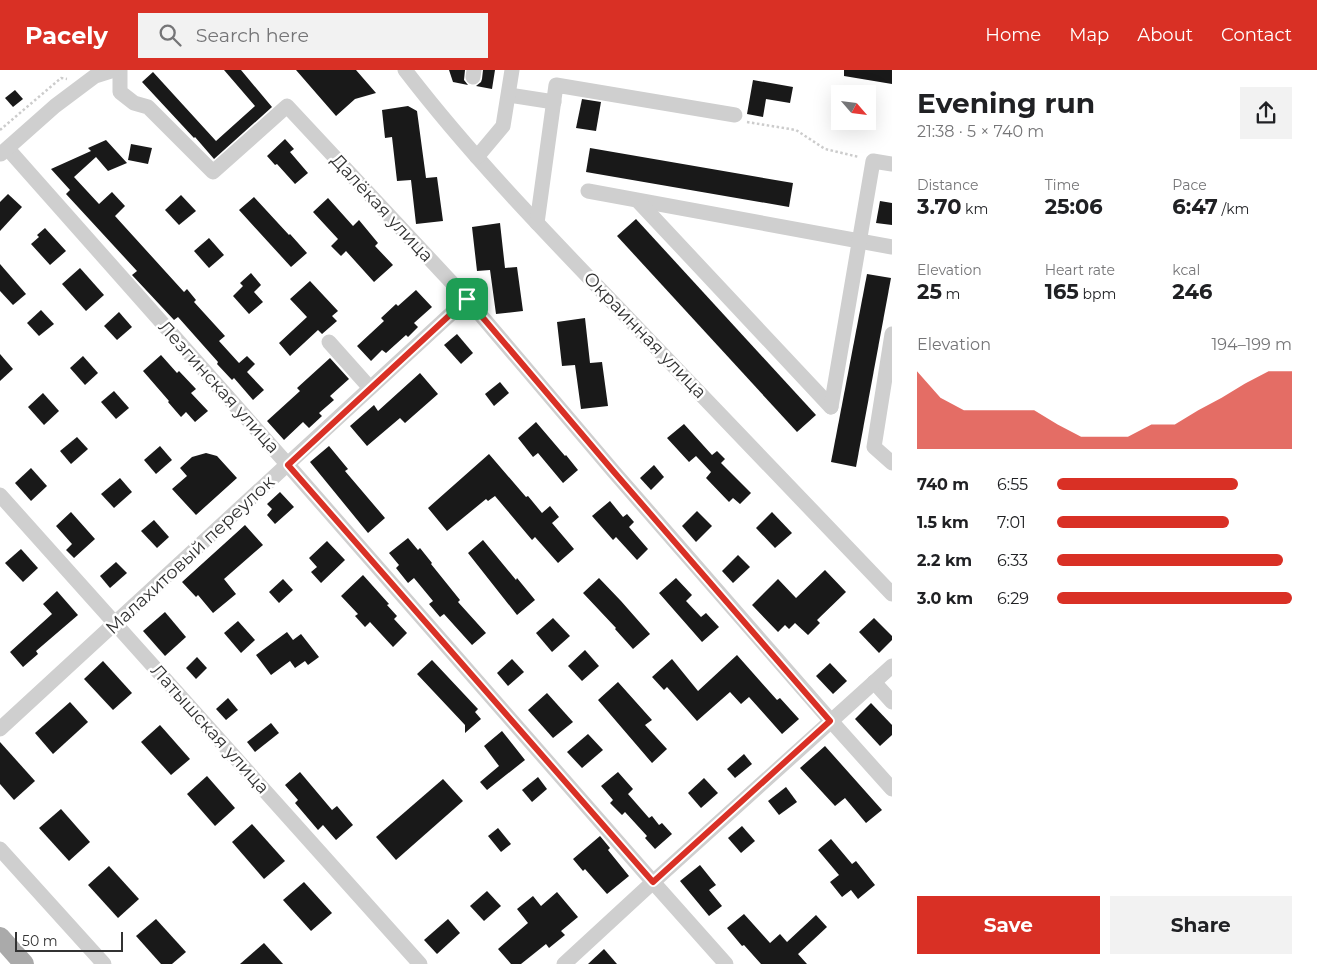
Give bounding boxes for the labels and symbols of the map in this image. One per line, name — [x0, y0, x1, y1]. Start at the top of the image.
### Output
north arrow — [831, 85, 876, 130]
street label: Далёкая улица — [326, 149, 438, 267]
street label: Окраинная улица — [579, 267, 711, 403]
pin — [446, 278, 488, 320]
street label: Лезгинская улица — [154, 316, 284, 458]
street label: Малахитовый переулок — [101, 471, 279, 639]
street label: Латышская улица — [146, 660, 274, 798]
scale bar — [15, 929, 122, 952]

